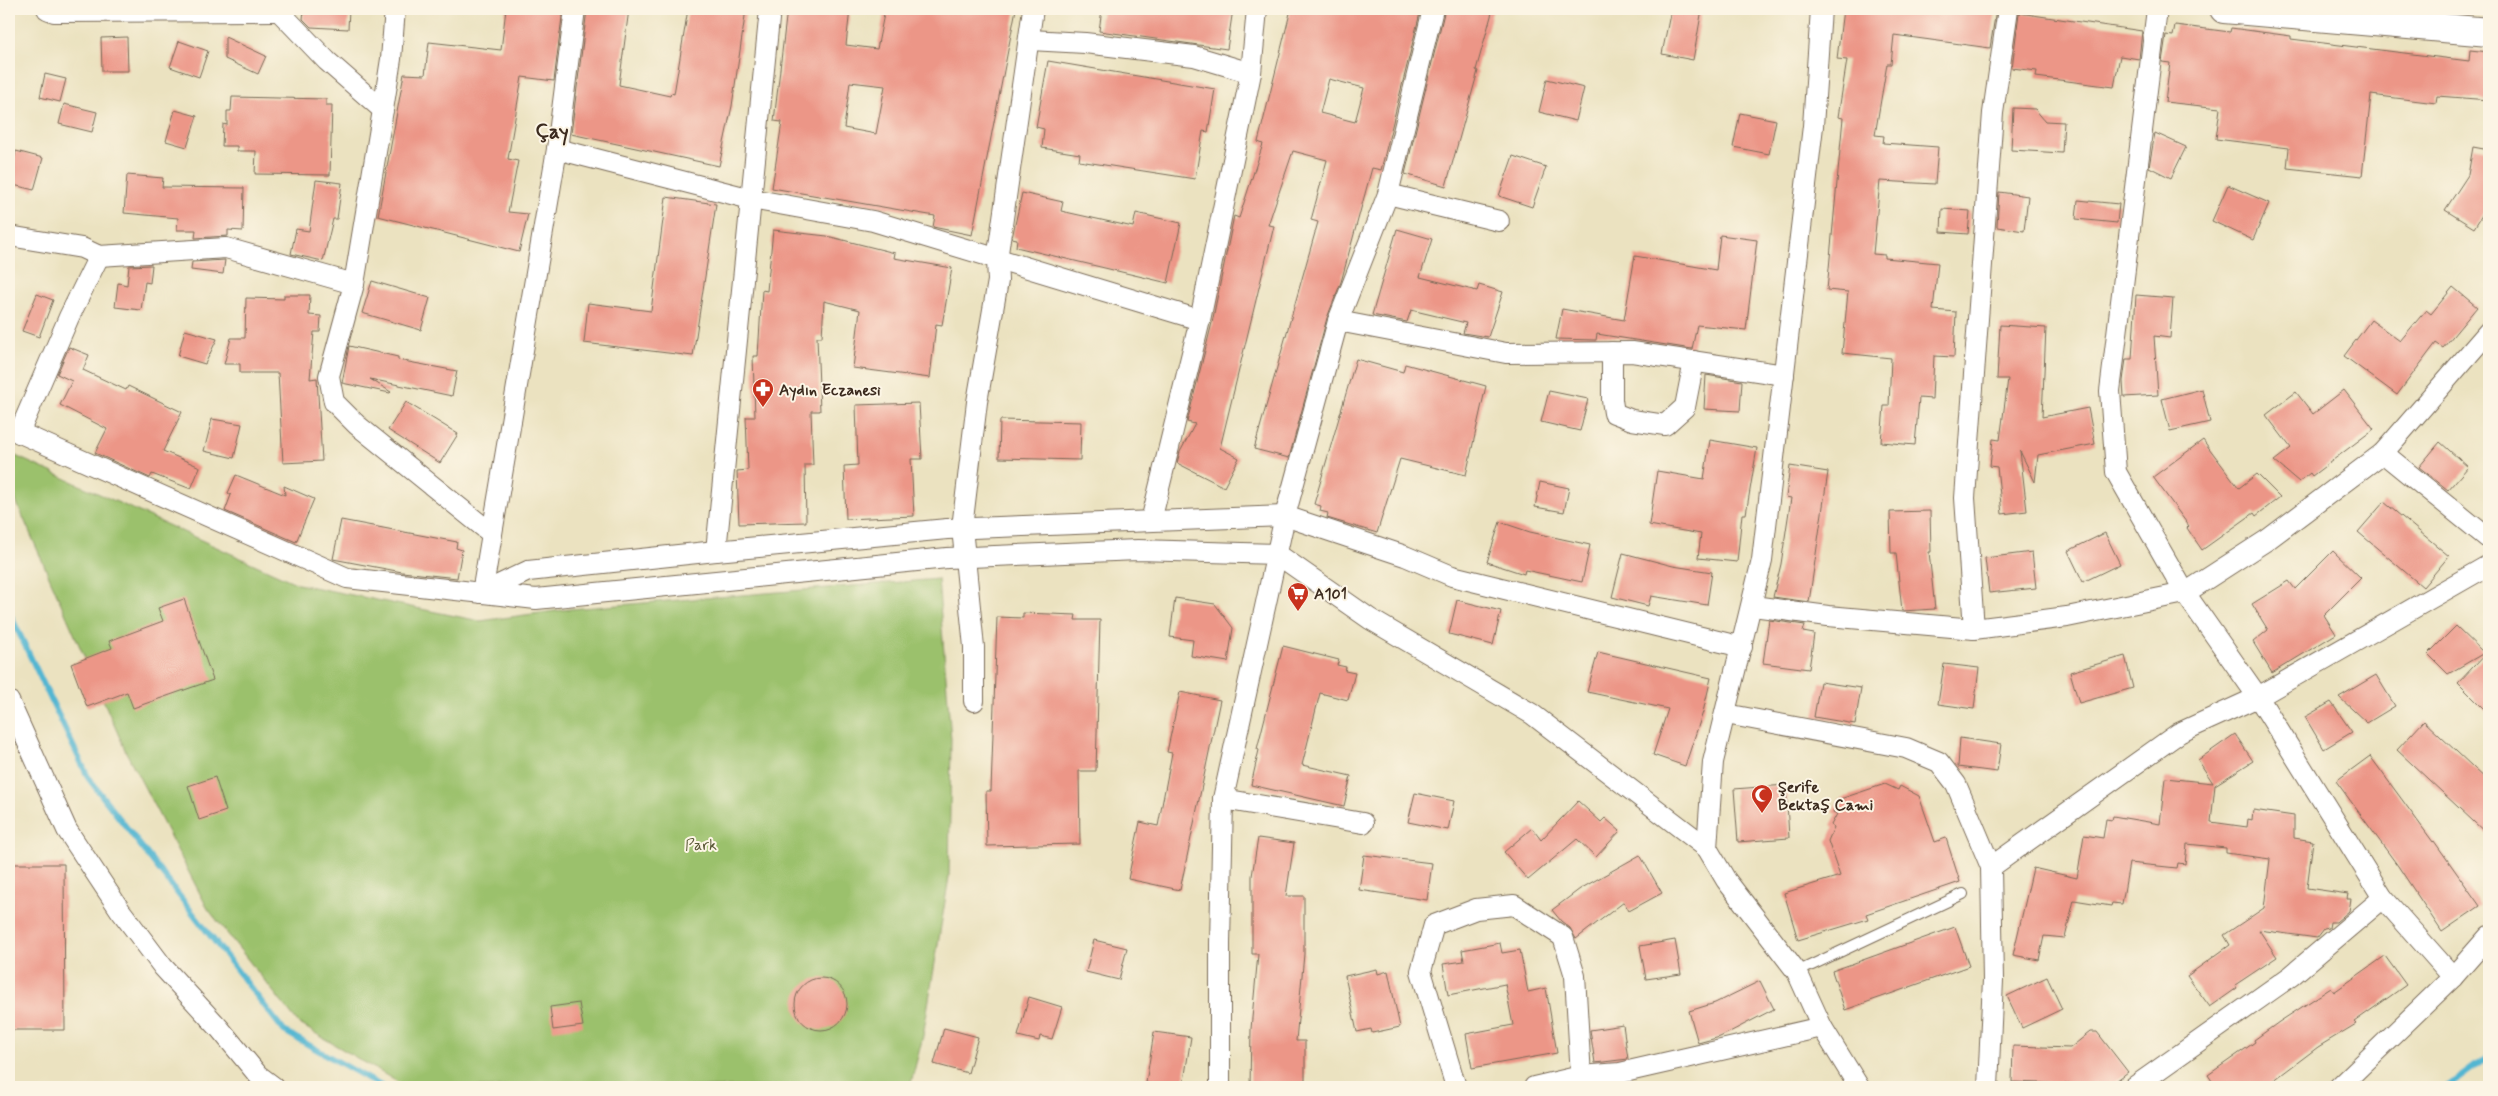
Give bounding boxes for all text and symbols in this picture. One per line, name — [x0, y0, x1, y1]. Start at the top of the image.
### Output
district label: Çay — [535, 118, 569, 146]
pharmacy icon: Aydın Eczanesi — [751, 377, 775, 408]
place label: Aydın Eczanesi — [779, 380, 881, 401]
supermarket icon: A101 — [1286, 581, 1310, 612]
place label: A101 — [1314, 584, 1347, 605]
place label: Şerife Bektaş Cami — [1778, 777, 1873, 816]
mosque icon: Şerife Bektaş Cami — [1750, 783, 1774, 814]
park label: Park — [685, 835, 717, 856]

